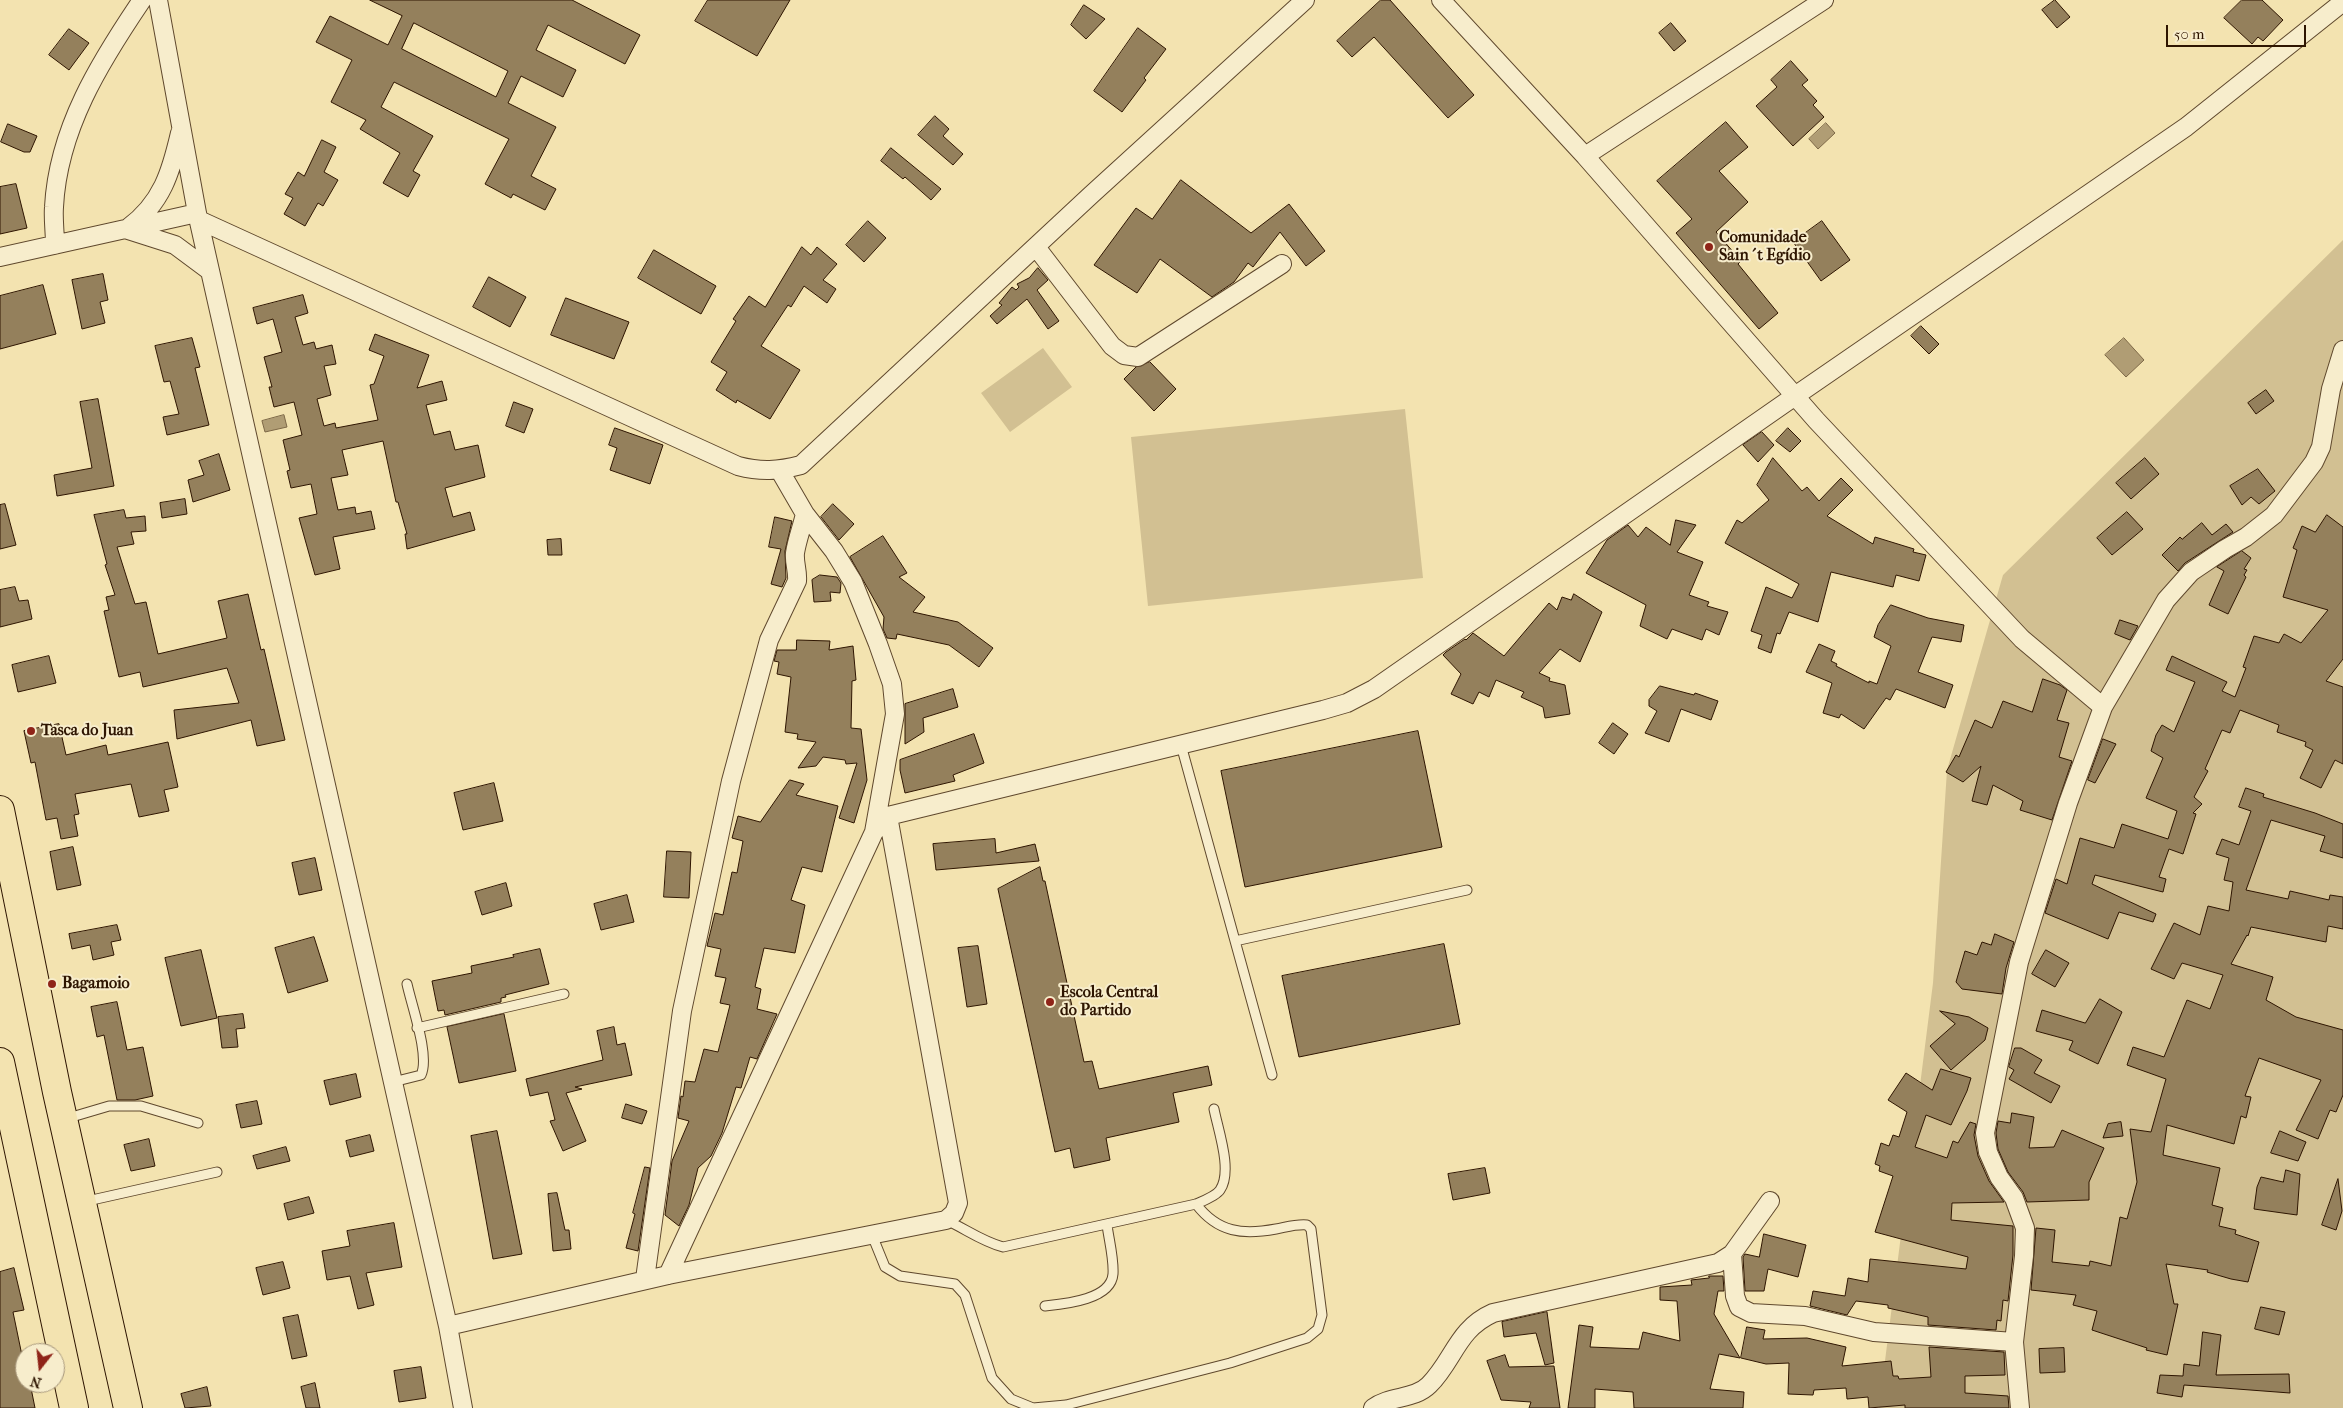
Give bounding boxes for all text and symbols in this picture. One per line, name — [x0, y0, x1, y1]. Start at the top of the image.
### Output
scale bar — [2168, 15, 2308, 47]
text: 50 m — [2174, 25, 2204, 43]
place label: Comunidade Sain´t Egídio — [1719, 228, 1811, 266]
marker: Comunidade Sain´t Egídio — [1703, 241, 1715, 253]
place label: Tasca do Juan — [41, 721, 133, 741]
marker: Tasca do Juan — [25, 725, 37, 737]
place label: Bagamoio — [62, 974, 130, 994]
marker: Bagamoio — [46, 978, 58, 990]
place label: Escola Central do Partido — [1060, 983, 1158, 1021]
marker: Escola Central do Partido — [1044, 996, 1056, 1008]
north arrow — [15, 1343, 65, 1393]
text: N — [29, 1372, 43, 1392]

